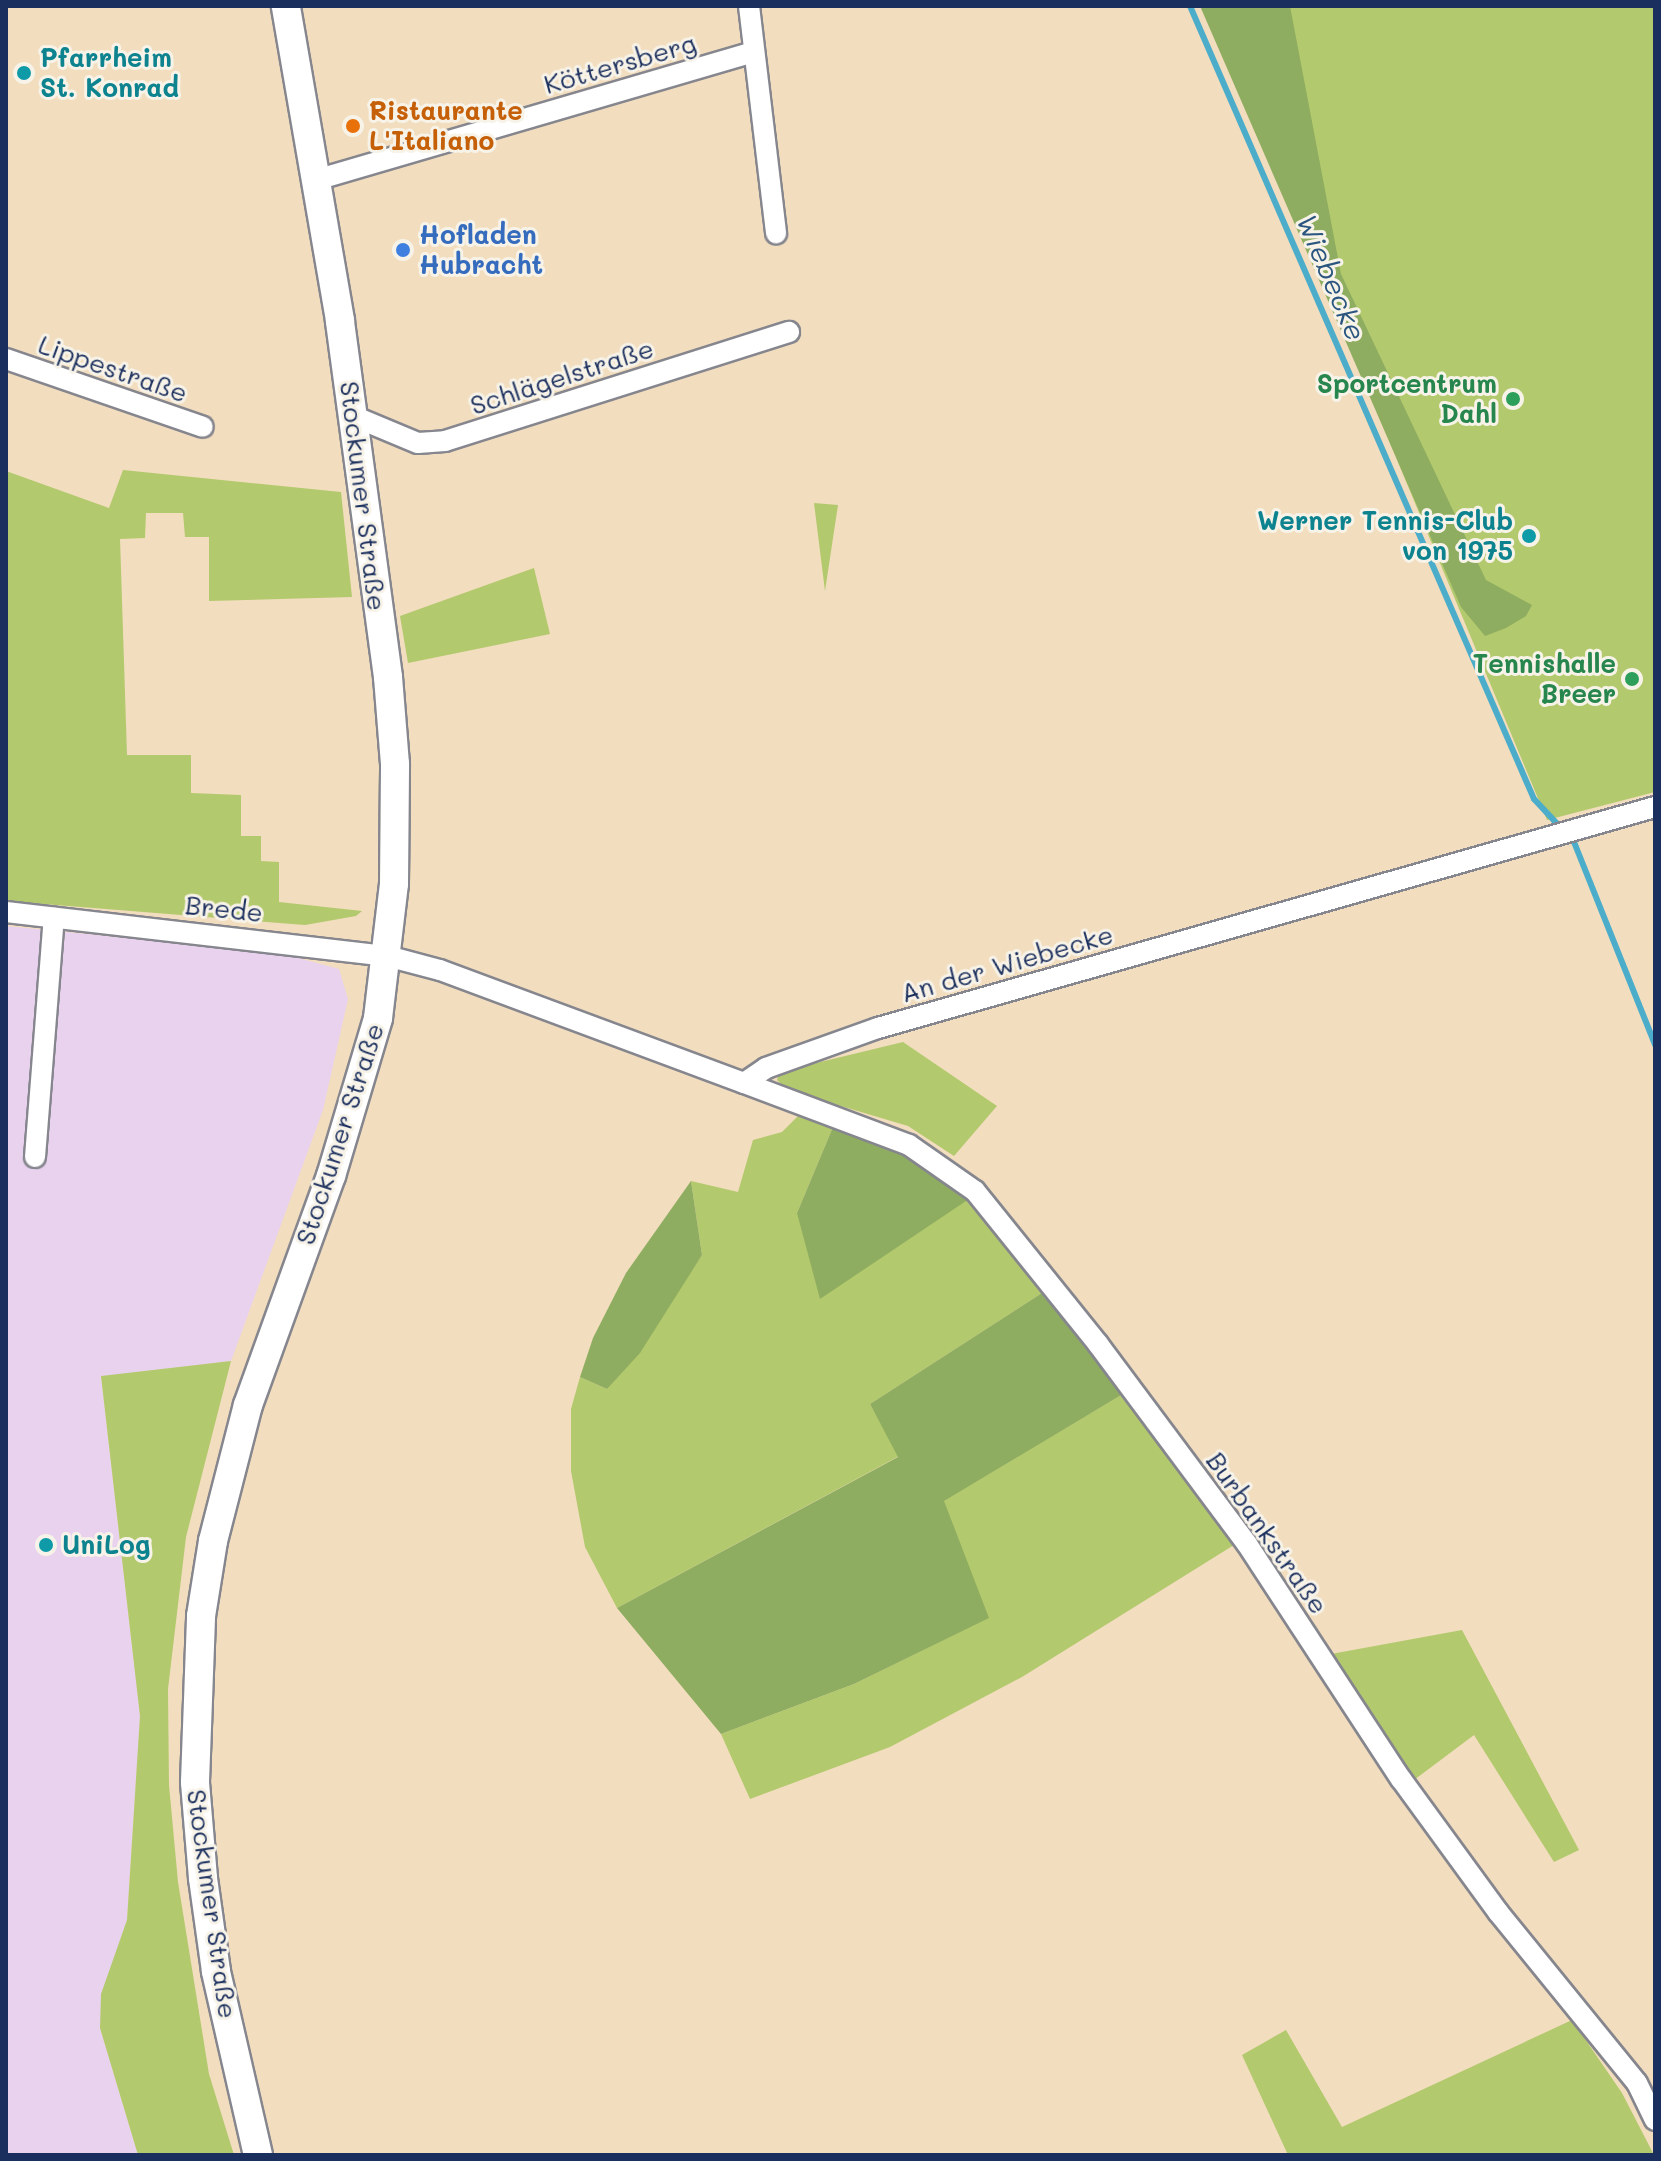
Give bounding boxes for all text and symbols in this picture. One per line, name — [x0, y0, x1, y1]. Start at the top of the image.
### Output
street label: Köttersberg — [540, 27, 700, 101]
place label: Pfarrheim St. Konrad — [40, 42, 179, 104]
marker: Pfarrheim St. Konrad — [15, 64, 33, 82]
place label: Ristaurante L'Italiano — [369, 95, 523, 156]
marker: Ristaurante L'Italiano — [344, 117, 362, 135]
water label: Wiebecke — [1290, 209, 1374, 345]
place label: Hofladen Hubracht — [419, 219, 543, 280]
marker: Hofladen Hubracht — [394, 241, 412, 259]
street label: Lippestraße — [34, 329, 192, 409]
street label: Schlägelstraße — [466, 333, 658, 421]
place label: Sportcentrum Dahl — [1317, 368, 1497, 430]
street label: Stockumer Straße — [333, 380, 393, 612]
marker: Sportcentrum Dahl — [1504, 390, 1522, 408]
place label: Werner Tennis-Club von 1975 — [1257, 505, 1513, 566]
marker: Werner Tennis-Club von 1975 — [1520, 527, 1538, 545]
place label: Tennishalle Breer — [1473, 648, 1616, 710]
marker: Tennishalle Breer — [1623, 670, 1641, 688]
street label: Brede — [184, 889, 264, 929]
street label: An der Wiebecke — [897, 919, 1117, 1009]
street label: Stockumer Straße — [289, 1019, 391, 1249]
street label: Burbankstraße — [1200, 1446, 1334, 1620]
place label: UniLog — [62, 1529, 150, 1561]
marker: UniLog — [37, 1536, 55, 1554]
street label: Stockumer Straße — [180, 1787, 244, 2021]

